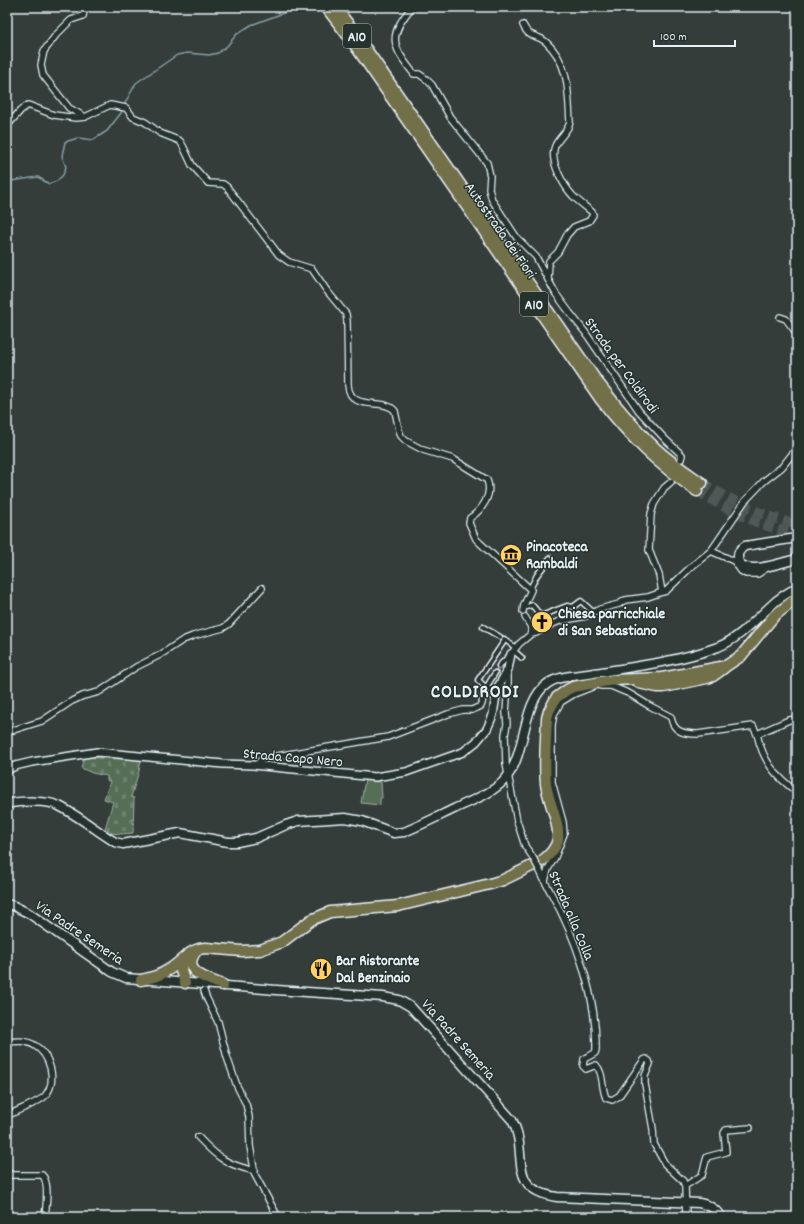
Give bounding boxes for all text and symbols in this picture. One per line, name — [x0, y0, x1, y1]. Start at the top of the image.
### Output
scale bar — [654, 22, 735, 48]
road number: A10 — [343, 24, 371, 48]
text: 100 m — [660, 29, 687, 46]
street label: Autostrada dei Fiori — [458, 179, 541, 284]
road number: A10 — [520, 292, 548, 316]
street label: Strada per Coldirodi — [578, 314, 663, 419]
place label: Pinacoteca Rambaldi — [526, 537, 588, 576]
museum icon: Pinacoteca Rambaldi — [498, 542, 524, 568]
place label: Chiesa parricchiale di San Sebastiano — [558, 604, 666, 643]
church icon: Chiesa parricchiale di San Sebastiano — [529, 609, 555, 635]
district label: COLDIRODI — [431, 680, 519, 707]
street label: Strada Capo Nero — [242, 744, 344, 774]
street label: Strada alla Colla — [541, 868, 599, 965]
street label: Via Padre Semeria — [30, 896, 128, 972]
place label: Bar Ristorante Dal Benzinaio — [336, 951, 420, 990]
restaurant icon: Bar Ristorante Dal Benzinaio — [308, 956, 334, 982]
street label: Via Padre Semeria — [415, 995, 501, 1086]

